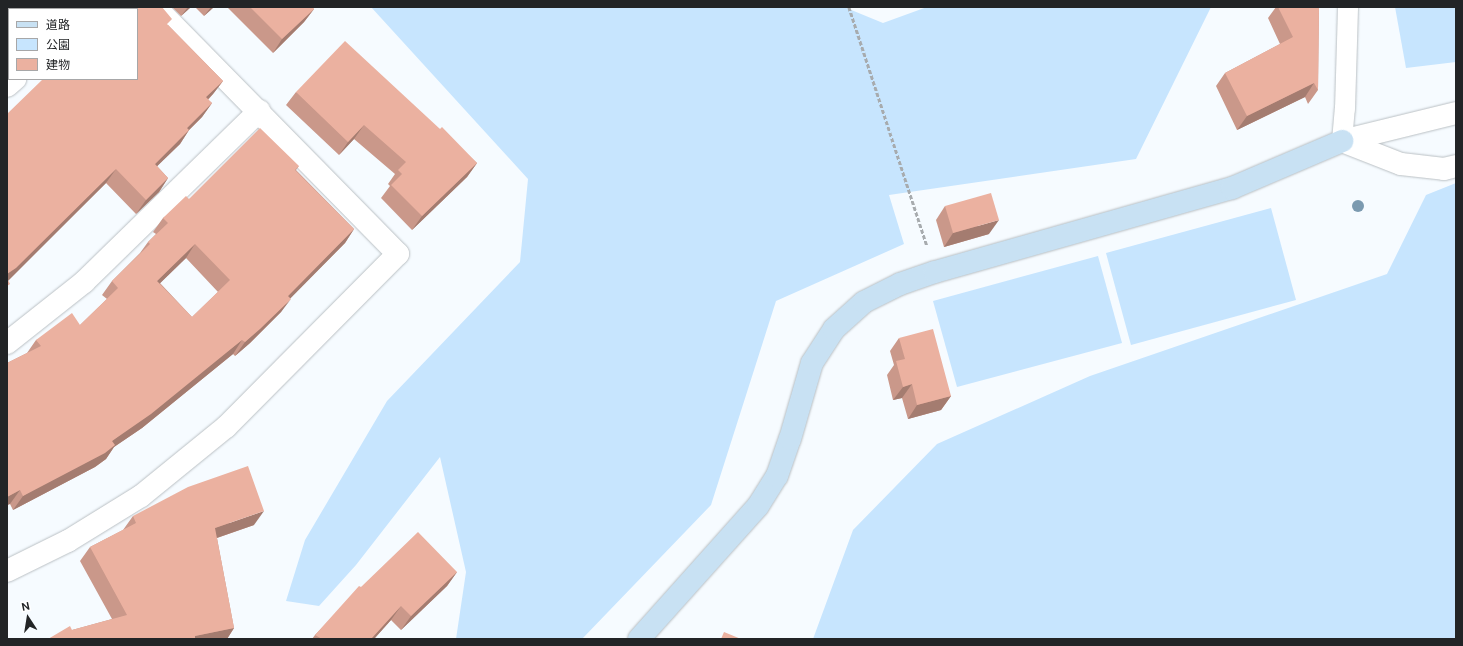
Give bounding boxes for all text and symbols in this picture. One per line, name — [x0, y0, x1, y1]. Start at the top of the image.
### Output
legend — [8, 8, 138, 80]
text: 道路 — [46, 17, 70, 33]
text: 公園 — [46, 37, 70, 53]
text: 建物 — [46, 57, 70, 73]
north arrow — [8, 598, 48, 638]
text: N — [20, 599, 31, 614]

